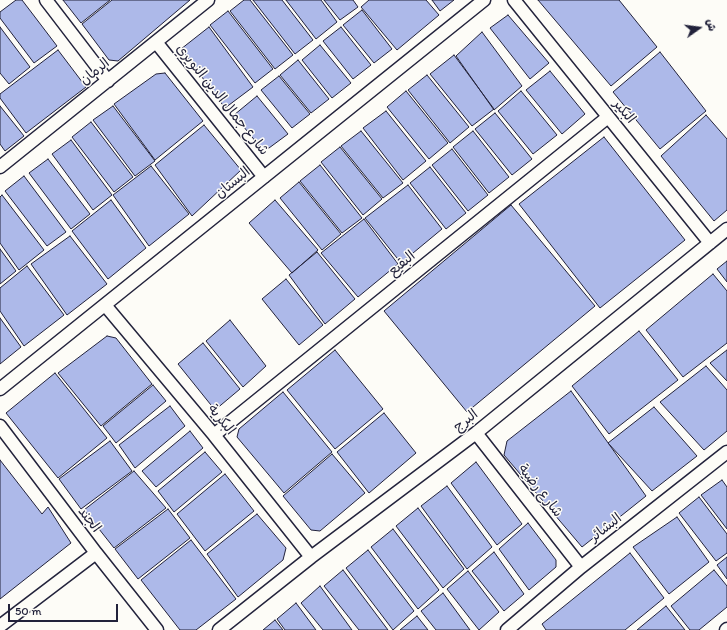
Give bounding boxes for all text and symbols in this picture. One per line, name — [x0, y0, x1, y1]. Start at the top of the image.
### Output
north arrow — [679, 8, 719, 48]
text: ش — [703, 18, 719, 32]
street label: شارع جمال الدين النويري — [172, 41, 272, 159]
street label: الرمان — [77, 55, 113, 89]
street label: البكير — [609, 97, 639, 127]
street label: البستان — [212, 164, 254, 202]
street label: البقيع — [385, 248, 419, 280]
street label: البكرية — [204, 401, 238, 439]
street label: البرج — [450, 406, 482, 436]
street label: شارع رضية — [514, 461, 566, 521]
street label: الجند — [74, 504, 104, 536]
street label: البشائر — [587, 510, 625, 546]
scale bar — [10, 596, 120, 622]
text: 50 m — [15, 604, 41, 618]

